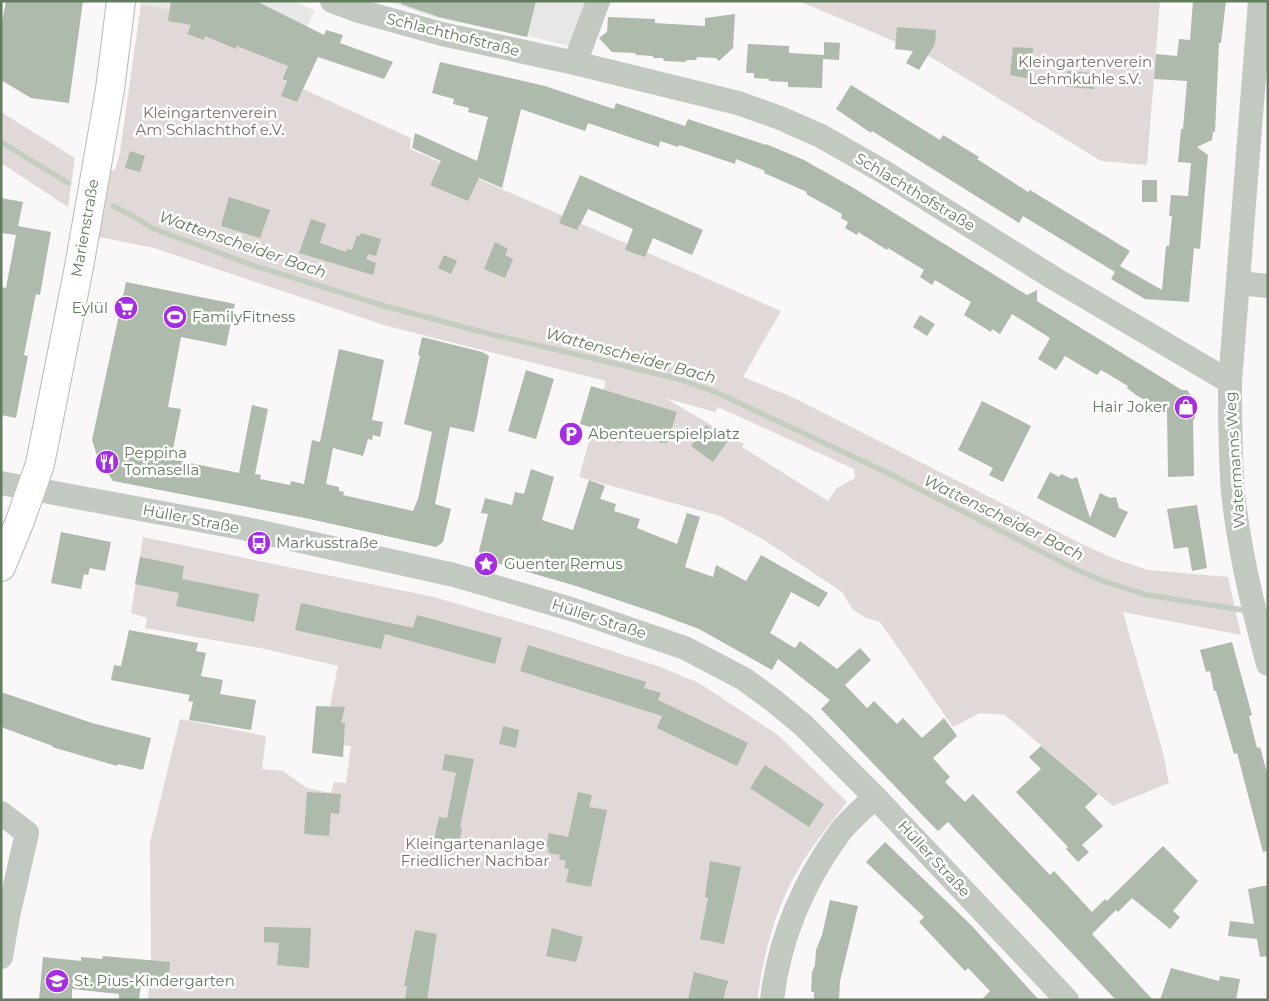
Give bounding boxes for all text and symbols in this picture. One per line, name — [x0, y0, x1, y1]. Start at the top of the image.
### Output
street label: Schlachthofstraße — [385, 9, 522, 60]
park label: Kleingartenverein Lehmkuhle s.V. — [1018, 52, 1152, 88]
park label: Kleingartenverein Am Schlachthof e.V. — [135, 103, 285, 139]
street label: Schlachthofstraße — [852, 148, 979, 235]
street label: Marienstraße — [67, 177, 102, 278]
water label: Wattenscheider Bach — [157, 207, 329, 282]
supermarket icon: Eylül — [113, 295, 139, 321]
place label: Eylül — [72, 298, 108, 317]
sports icon: FamilyFitness — [162, 304, 188, 330]
place label: FamilyFitness — [192, 307, 295, 326]
water label: Wattenscheider Bach — [544, 324, 718, 387]
street label: Watermanns Weg — [1220, 391, 1249, 529]
shop icon: Hair Joker — [1173, 394, 1199, 420]
place label: Hair Joker — [1092, 397, 1168, 416]
parking icon: Abenteuerspielplatz — [558, 421, 584, 447]
place label: Abenteuerspielplatz — [588, 424, 740, 443]
place label: Peppina Tomasella — [124, 443, 199, 479]
restaurant icon: Peppina Tomasella — [94, 449, 120, 475]
water label: Wattenscheider Bach — [921, 470, 1087, 564]
street label: Hüller Straße — [141, 500, 241, 537]
bus stop icon: Markusstraße — [246, 530, 272, 556]
place label: Markusstraße — [276, 533, 378, 552]
place icon: Guenter Remus — [473, 551, 499, 577]
place label: Guenter Remus — [504, 554, 623, 573]
street label: Hüller Straße — [550, 594, 649, 643]
street label: Hüller Straße — [894, 816, 975, 901]
park label: Kleingartenanlage Friedlicher Nachbar — [401, 834, 549, 870]
school or university icon: St. Pius-Kindergarten — [44, 968, 70, 994]
place label: St. Pius-Kindergarten — [74, 971, 235, 990]

